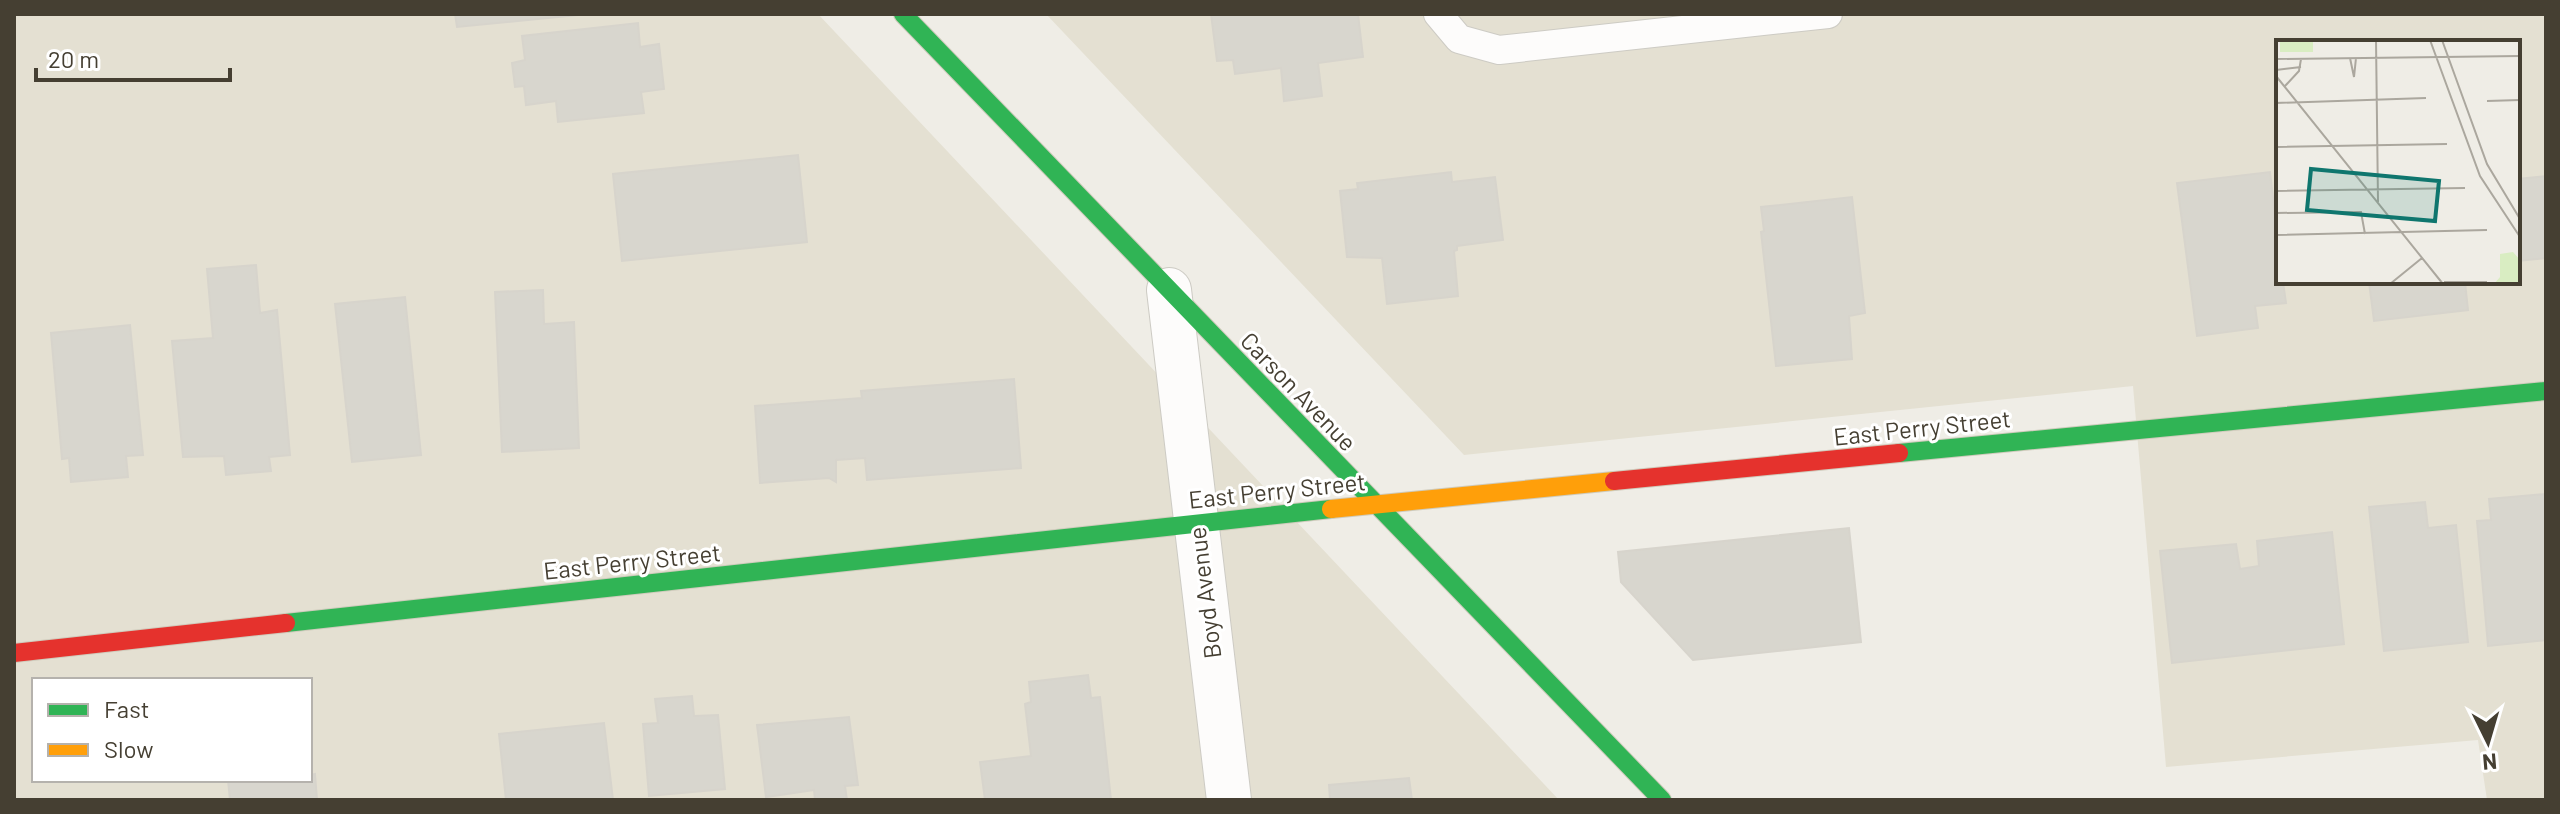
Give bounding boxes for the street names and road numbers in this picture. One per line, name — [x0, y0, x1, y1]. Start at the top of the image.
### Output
street label: Carson Avenue — [1235, 326, 1363, 456]
street label: East Perry Street — [1832, 403, 2012, 451]
street label: East Perry Street — [1187, 466, 1367, 514]
street label: Boyd Avenue — [1182, 525, 1226, 661]
street label: East Perry Street — [542, 537, 722, 585]

